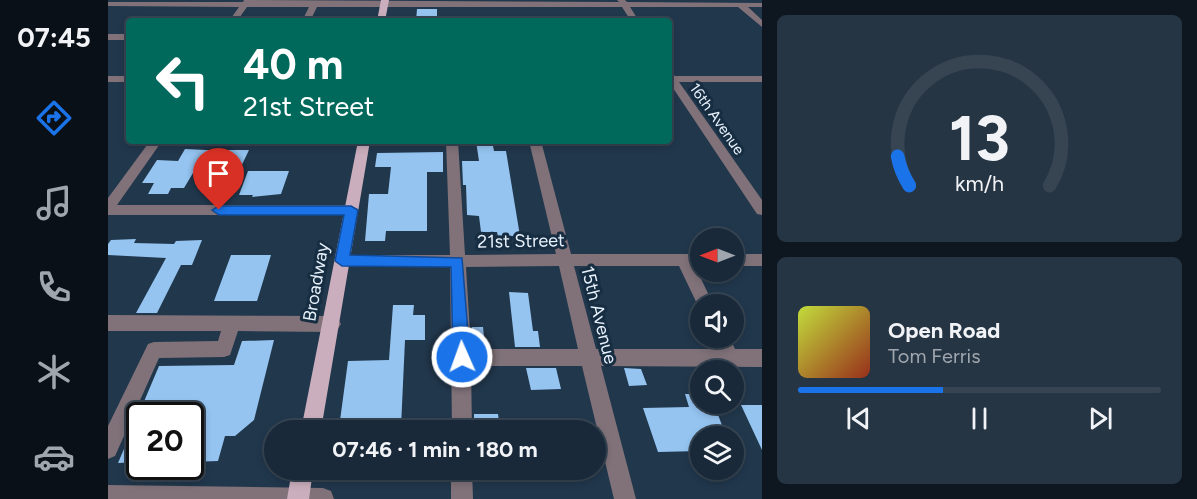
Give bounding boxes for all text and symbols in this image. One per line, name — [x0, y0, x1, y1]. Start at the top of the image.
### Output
text: 07:45 — [17, 21, 91, 54]
text: 40 m — [243, 39, 343, 90]
icon: left — [144, 42, 222, 120]
street label: 16th Avenue — [686, 80, 748, 158]
text: 21st Street — [243, 90, 374, 123]
icon: directions — [33, 97, 75, 139]
text: 13 — [949, 101, 1010, 176]
pin — [193, 148, 244, 210]
icon: arrive — [202, 157, 235, 190]
text: km/h — [955, 171, 1004, 196]
icon: music — [33, 182, 75, 224]
north arrow — [690, 228, 744, 282]
map controls — [690, 228, 744, 480]
street label: 21st Street — [477, 229, 565, 253]
street label: Broadway — [298, 240, 334, 323]
street label: 15th Avenue — [576, 264, 622, 366]
icon: phone — [33, 266, 75, 308]
button: sound — [690, 294, 744, 348]
text: Open Road — [888, 317, 1000, 344]
position arrow — [430, 325, 494, 389]
text: Tom Ferris — [888, 344, 981, 368]
icon: climate — [33, 351, 75, 393]
button: search — [690, 360, 744, 414]
speed limit sign: 20 — [126, 402, 204, 480]
icon: previous — [842, 402, 875, 435]
icon: pause — [963, 402, 996, 435]
icon: next — [1084, 402, 1117, 435]
button: layers — [690, 426, 744, 480]
icon: car — [33, 436, 75, 478]
text: 07:46 · 1 min · 180 m — [332, 436, 538, 463]

